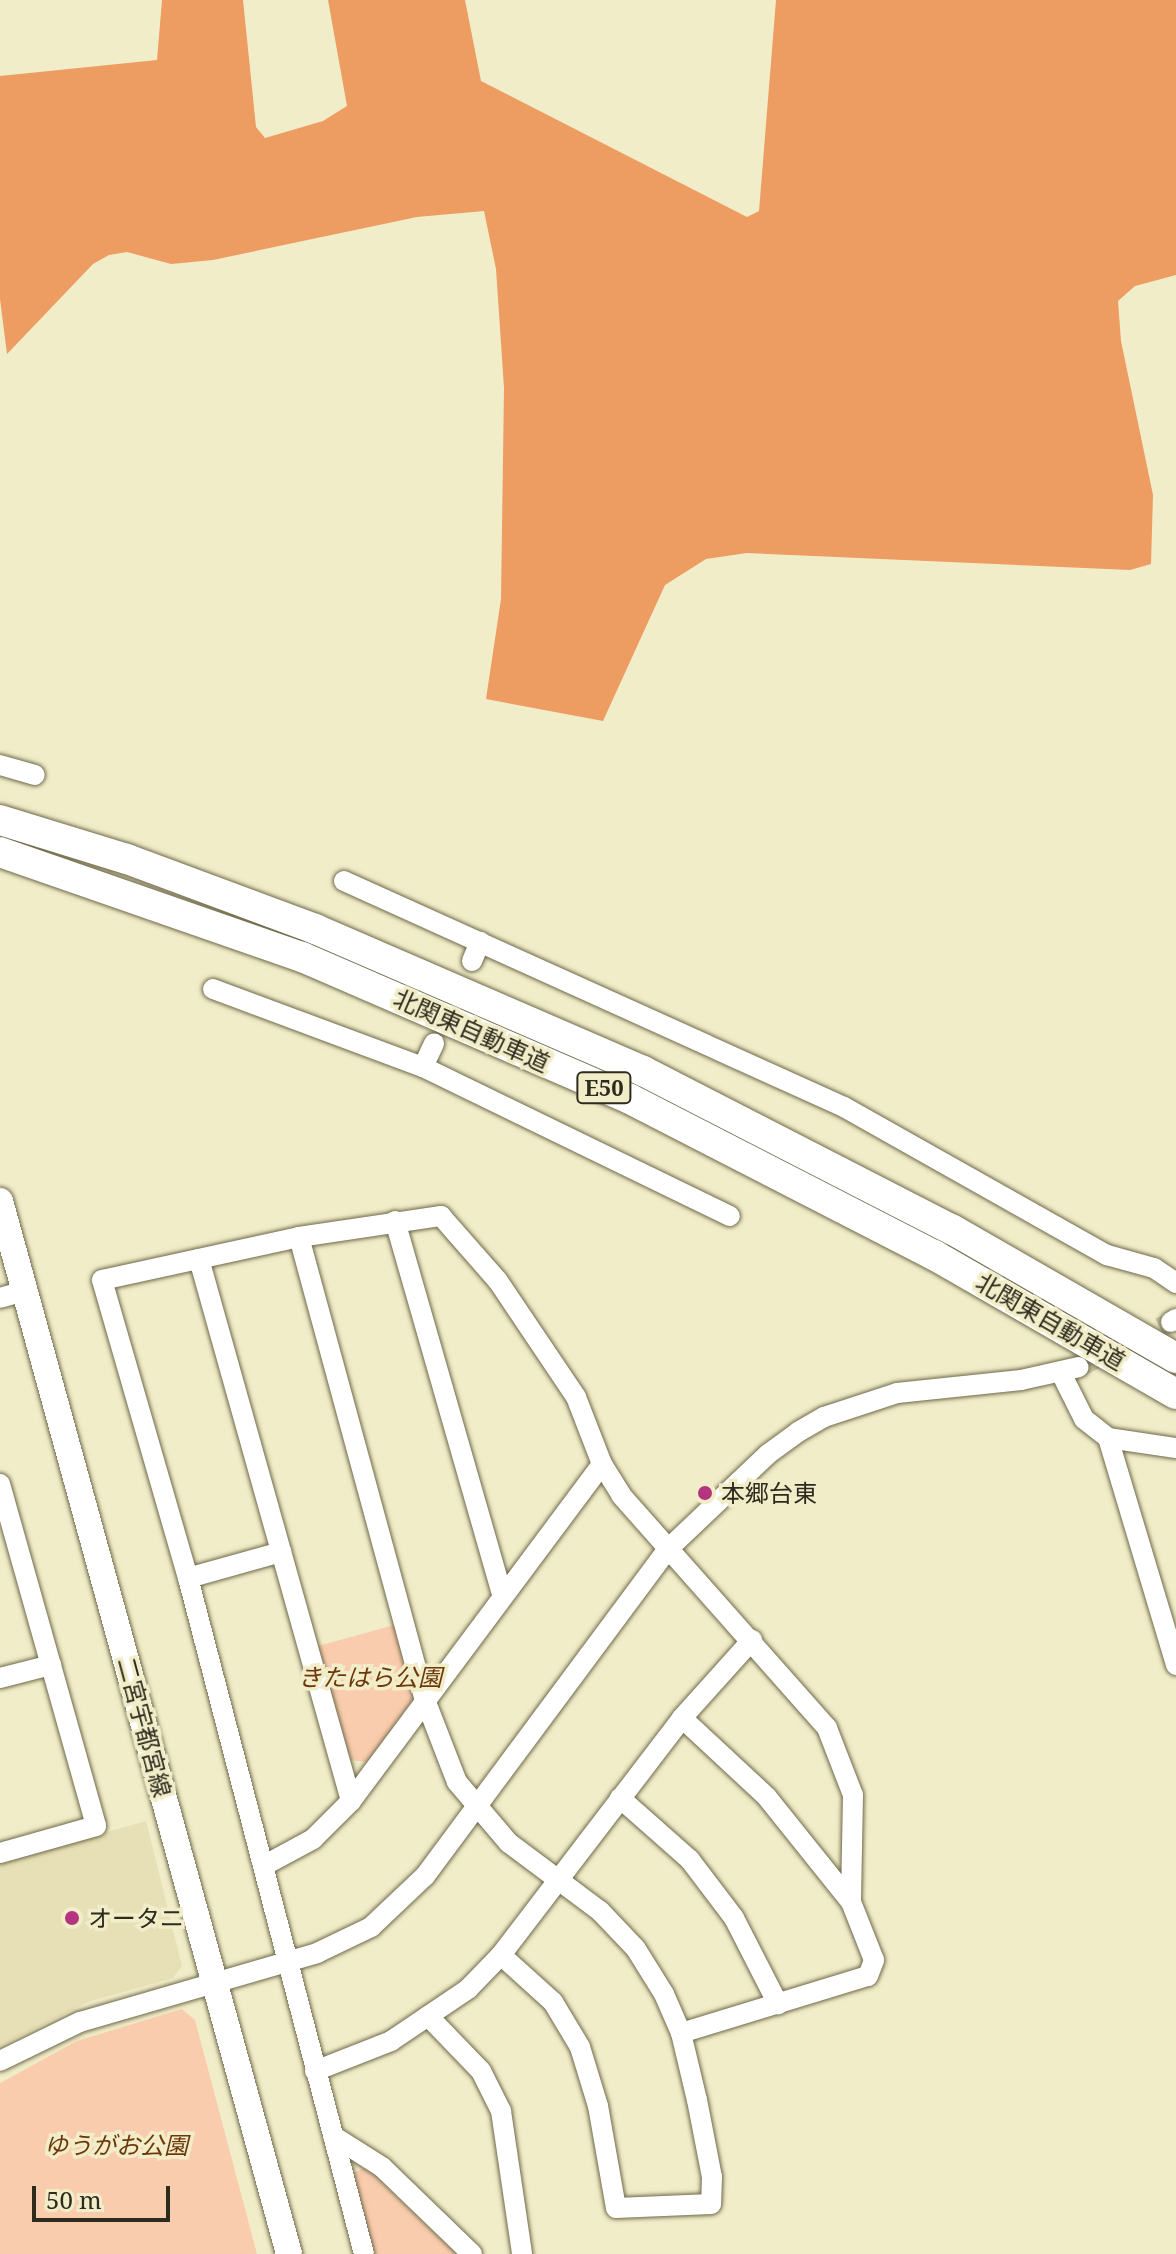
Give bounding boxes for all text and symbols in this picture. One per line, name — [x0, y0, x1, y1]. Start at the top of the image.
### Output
street label: 北関東自動車道 — [389, 983, 555, 1077]
road number: E50 — [576, 1070, 632, 1106]
street label: 北関東自動車道 — [971, 1267, 1131, 1375]
place label: 本郷台東 — [721, 1479, 817, 1507]
marker: 本郷台東 — [696, 1484, 714, 1502]
street label: 二宮宇都宮線 — [112, 1654, 178, 1800]
park label: きたはら公園 — [298, 1663, 442, 1691]
place label: オータニ — [88, 1904, 184, 1932]
marker: オータニ — [63, 1909, 81, 1927]
park label: ゆうがお公園 — [44, 2131, 188, 2159]
scale bar — [36, 2170, 174, 2220]
text: 50 m — [46, 2183, 102, 2216]

